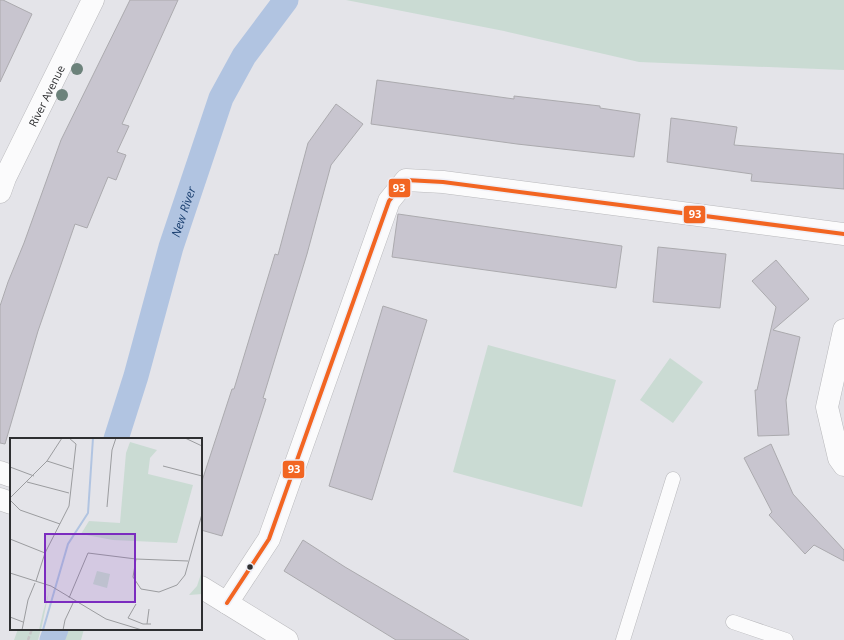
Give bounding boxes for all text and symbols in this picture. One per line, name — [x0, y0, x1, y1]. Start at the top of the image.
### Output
street label: River Avenue — [24, 62, 67, 129]
line badge: 93 — [388, 178, 411, 198]
text: 93 — [393, 180, 405, 195]
water label: New River — [166, 183, 200, 239]
line badge: 93 — [683, 205, 706, 224]
text: 93 — [689, 206, 701, 221]
inset map — [10, 438, 202, 630]
line badge: 93 — [282, 460, 305, 479]
text: 93 — [288, 461, 300, 476]
unlabelled marker — [245, 562, 255, 572]

